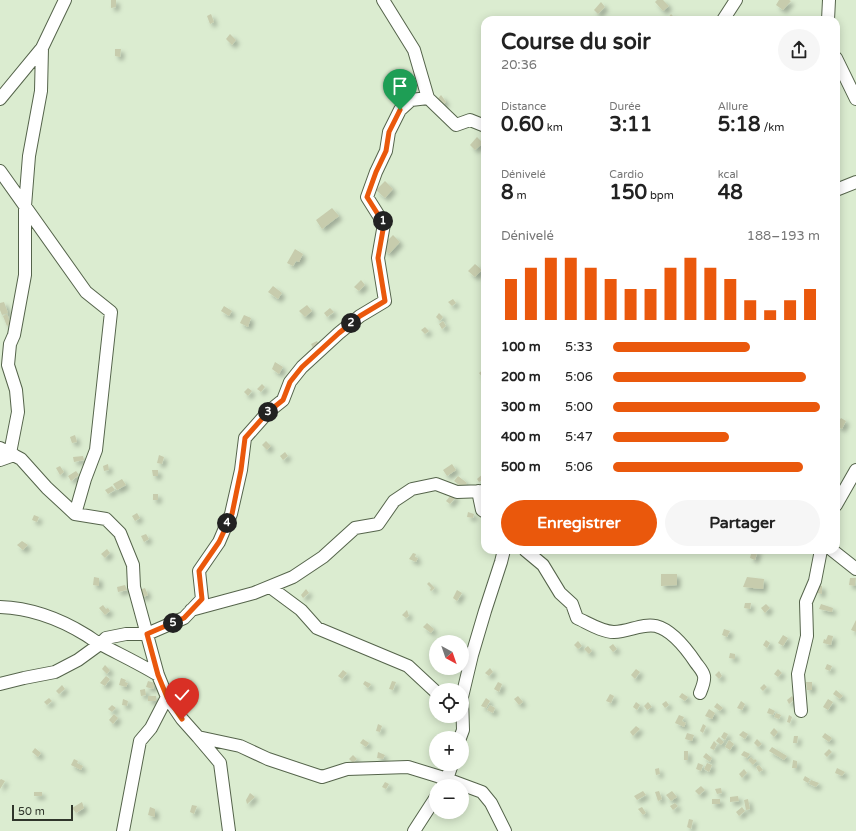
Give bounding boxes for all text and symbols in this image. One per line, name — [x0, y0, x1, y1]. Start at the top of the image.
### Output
text: Course du soir — [501, 29, 651, 55]
button: share — [778, 29, 820, 71]
text: 20:36 — [501, 57, 537, 73]
pin — [383, 69, 417, 110]
icon: arrive — [389, 75, 411, 97]
text: Distance — [501, 100, 546, 113]
text: Durée — [609, 100, 641, 113]
text: Allure — [718, 100, 748, 113]
text: 0.60 — [501, 113, 544, 137]
text: 3:11 — [609, 113, 652, 137]
text: 5:18 — [718, 113, 761, 137]
text: km — [544, 121, 563, 134]
text: /km — [761, 121, 784, 134]
text: Dénivelé — [501, 168, 546, 181]
text: Cardio — [609, 168, 644, 181]
text: kcal — [718, 168, 738, 181]
text: 8 — [501, 181, 514, 205]
text: 150 — [609, 181, 647, 205]
text: 48 — [718, 181, 743, 205]
text: m — [514, 189, 527, 202]
text: bpm — [647, 189, 674, 202]
pin: 1 — [373, 211, 393, 231]
text: 1 — [380, 214, 386, 227]
text: Dénivelé — [501, 228, 554, 244]
text: 188–193 m — [747, 228, 820, 244]
pin: 2 — [341, 313, 361, 333]
text: 2 — [348, 316, 354, 329]
text: 100 m — [501, 339, 541, 355]
text: 5:33 — [565, 339, 593, 355]
text: 200 m — [501, 369, 541, 385]
text: 5:06 — [565, 369, 593, 385]
text: 300 m — [501, 399, 541, 415]
text: 5:00 — [565, 399, 593, 415]
pin: 3 — [258, 402, 278, 422]
text: 3 — [265, 405, 271, 418]
text: 400 m — [501, 429, 541, 445]
text: 5:47 — [565, 429, 593, 445]
text: 500 m — [501, 459, 541, 475]
text: 5:06 — [565, 459, 593, 475]
button: Enregistrer — [501, 500, 657, 546]
button: Partager — [665, 500, 820, 546]
pin: 4 — [217, 513, 237, 533]
text: 4 — [224, 516, 230, 529]
pin: 5 — [163, 613, 183, 633]
text: 5 — [170, 616, 176, 629]
north arrow — [429, 635, 469, 675]
map controls — [429, 635, 469, 819]
pin — [165, 678, 199, 719]
button: locate — [429, 683, 469, 723]
icon: check — [171, 684, 193, 706]
button: + — [429, 731, 469, 771]
button: − — [429, 779, 469, 819]
scale bar — [12, 803, 73, 822]
text: 50 m — [18, 805, 45, 818]

